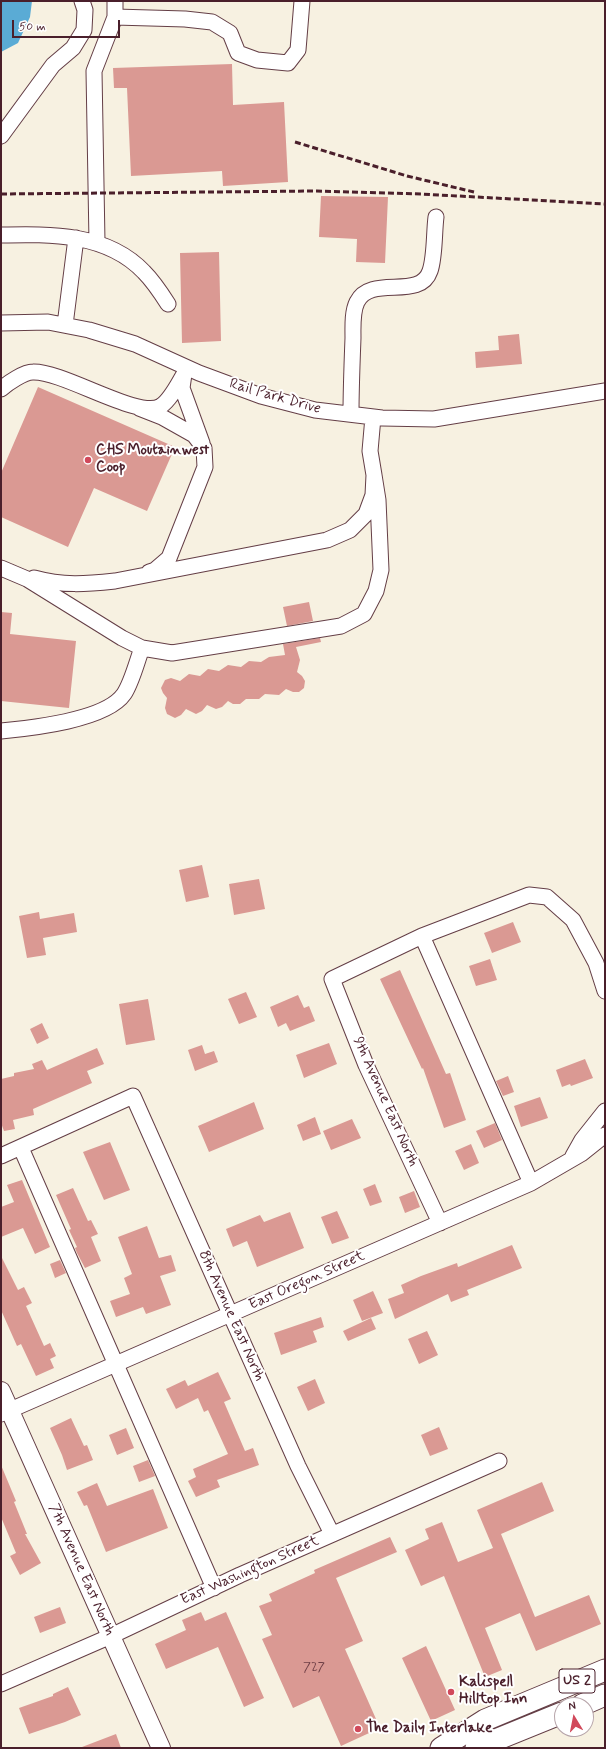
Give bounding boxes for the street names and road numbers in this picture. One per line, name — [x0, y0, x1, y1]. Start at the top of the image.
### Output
street label: Rail Park Drive — [227, 375, 323, 419]
street label: 9th Avenue East North — [348, 1034, 422, 1170]
street label: East Oregon Street — [246, 1247, 368, 1315]
street label: 8th Avenue East North — [194, 1248, 268, 1384]
street label: 7th Avenue East North — [44, 1501, 118, 1639]
street label: East Washington Street — [178, 1532, 322, 1610]
road number: US 2 — [559, 1669, 595, 1693]

